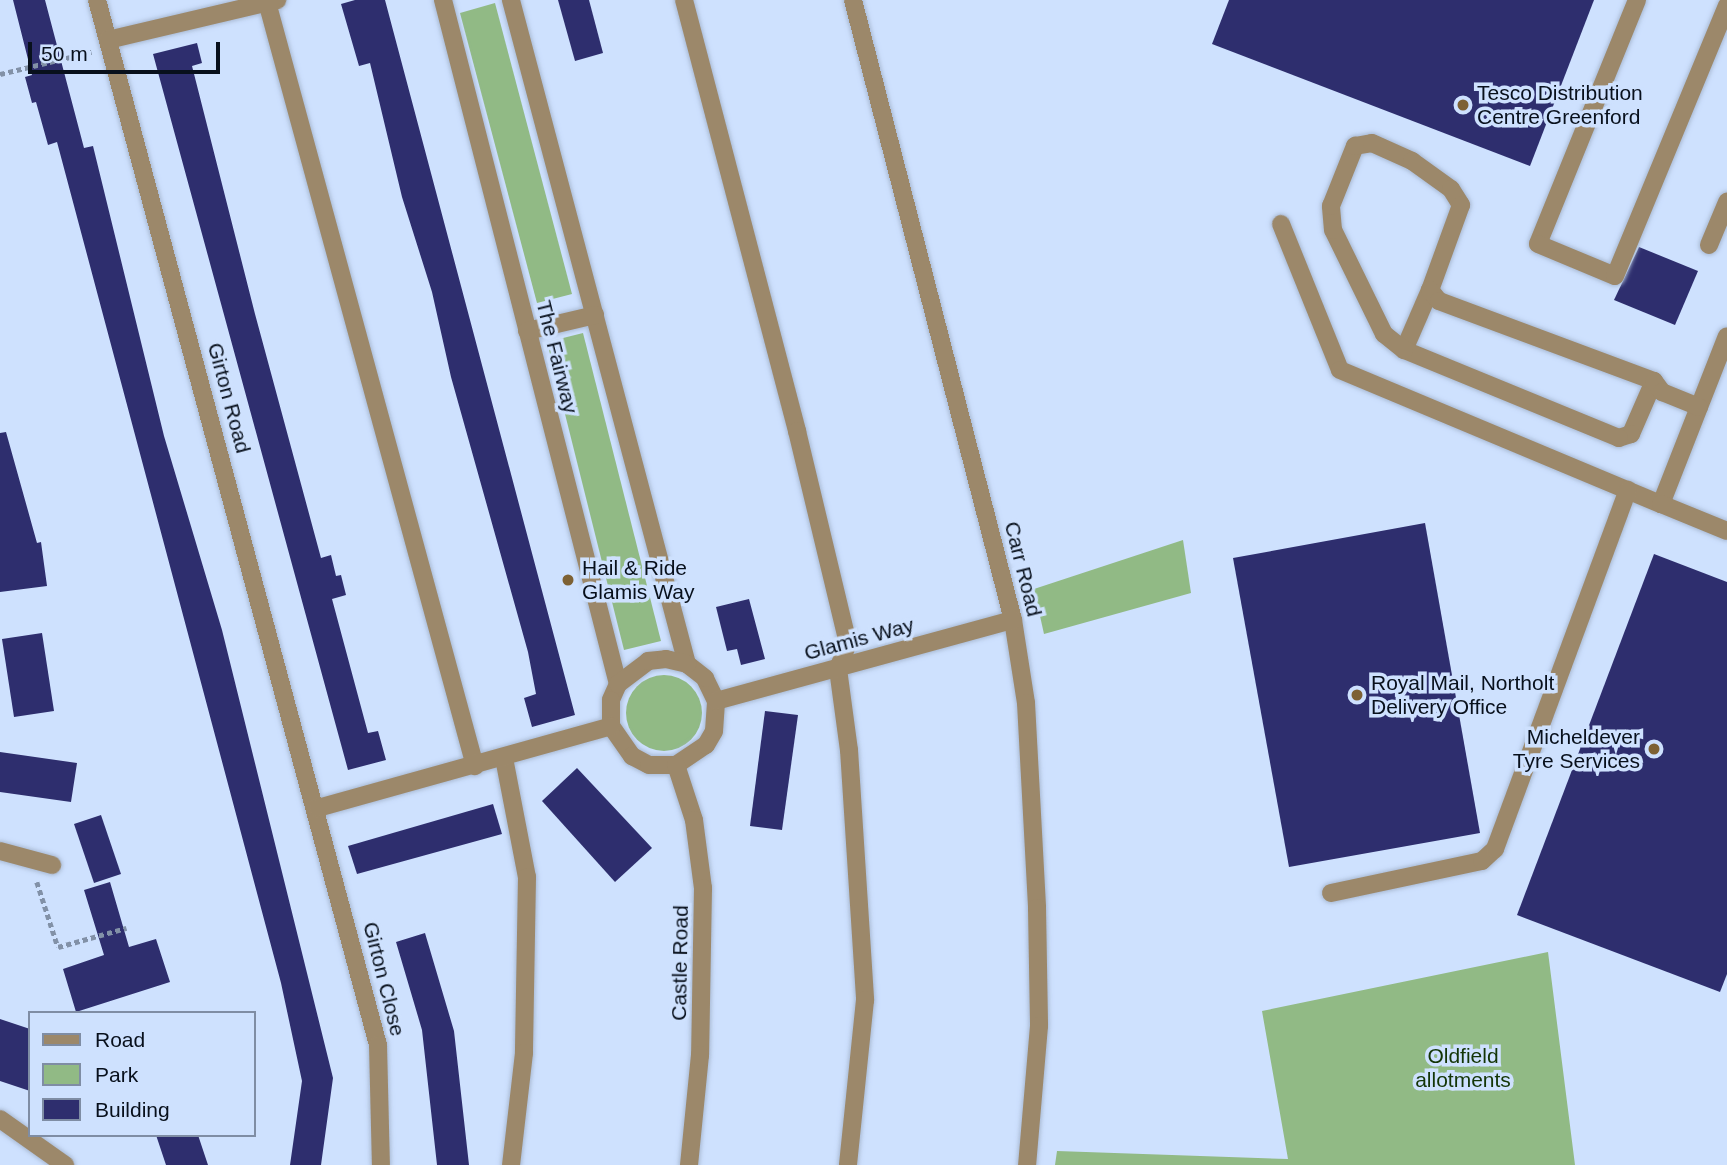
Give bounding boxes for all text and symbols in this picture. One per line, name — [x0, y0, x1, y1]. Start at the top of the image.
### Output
scale bar — [32, 28, 224, 72]
text: 50 m — [41, 42, 88, 65]
place label: Tesco Distribution Centre Greenford — [1477, 80, 1643, 130]
marker: Tesco Distribution Centre Greenford — [1455, 97, 1471, 113]
street label: The Fairway — [531, 298, 583, 416]
street label: Girton Road — [202, 340, 256, 456]
street label: Carr Road — [999, 519, 1047, 619]
place label: Hail & Ride Glamis Way — [582, 555, 694, 605]
marker: Hail & Ride Glamis Way — [560, 572, 576, 588]
street label: Glamis Way — [801, 612, 917, 666]
place label: Royal Mail, Northolt Delivery Office — [1371, 670, 1554, 720]
marker: Royal Mail, Northolt Delivery Office — [1349, 687, 1365, 703]
place label: Micheldever Tyre Services — [1513, 724, 1640, 774]
marker: Micheldever Tyre Services — [1646, 741, 1662, 757]
street label: Castle Road — [666, 905, 694, 1021]
street label: Girton Close — [358, 919, 410, 1039]
legend — [28, 1011, 256, 1137]
text: Road — [95, 1028, 145, 1051]
park label: Oldfield allotments — [1415, 1043, 1511, 1093]
text: Park — [95, 1063, 138, 1086]
text: Building — [95, 1098, 170, 1121]

